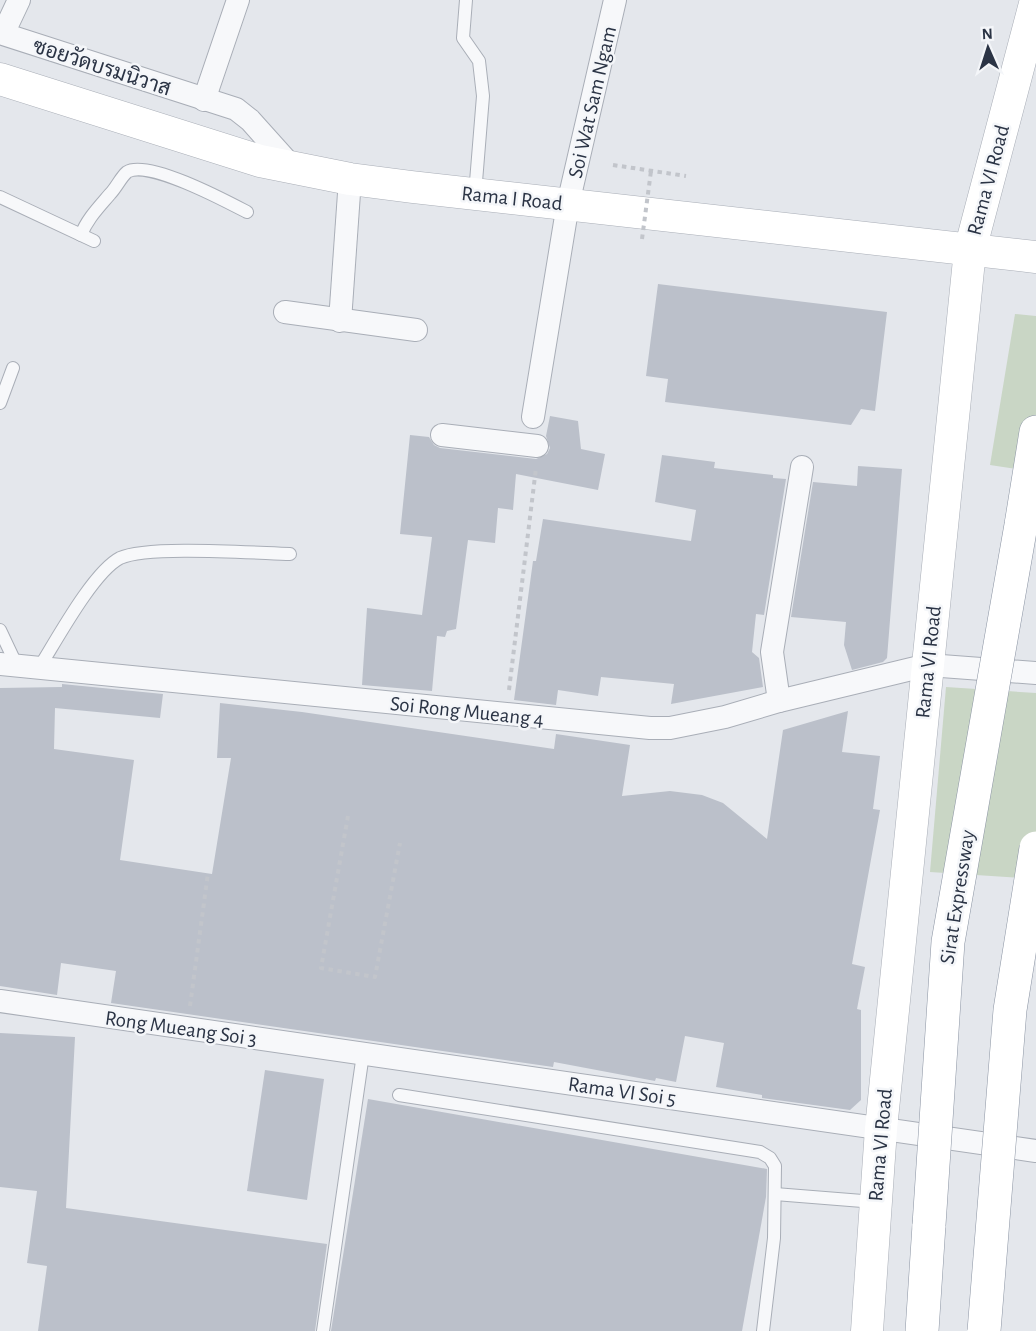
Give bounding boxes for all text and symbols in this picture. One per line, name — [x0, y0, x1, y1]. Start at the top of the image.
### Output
north arrow — [958, 18, 1018, 78]
street label: Soi Wat Sam Ngam — [565, 24, 620, 180]
text: N — [981, 26, 993, 42]
street label: ซอยวัดบรมนิวาส — [30, 33, 174, 100]
street label: Rama VI Road — [964, 123, 1013, 238]
street label: Rama I Road — [460, 183, 564, 214]
street label: Rama VI Road — [912, 604, 945, 720]
street label: Soi Rong Mueang 4 — [389, 693, 545, 730]
street label: Sirat Expressway — [937, 829, 978, 966]
street label: Rong Mueang Soi 3 — [104, 1007, 258, 1050]
street label: Rama VI Soi 5 — [567, 1074, 677, 1109]
street label: Rama VI Road — [865, 1088, 896, 1202]

